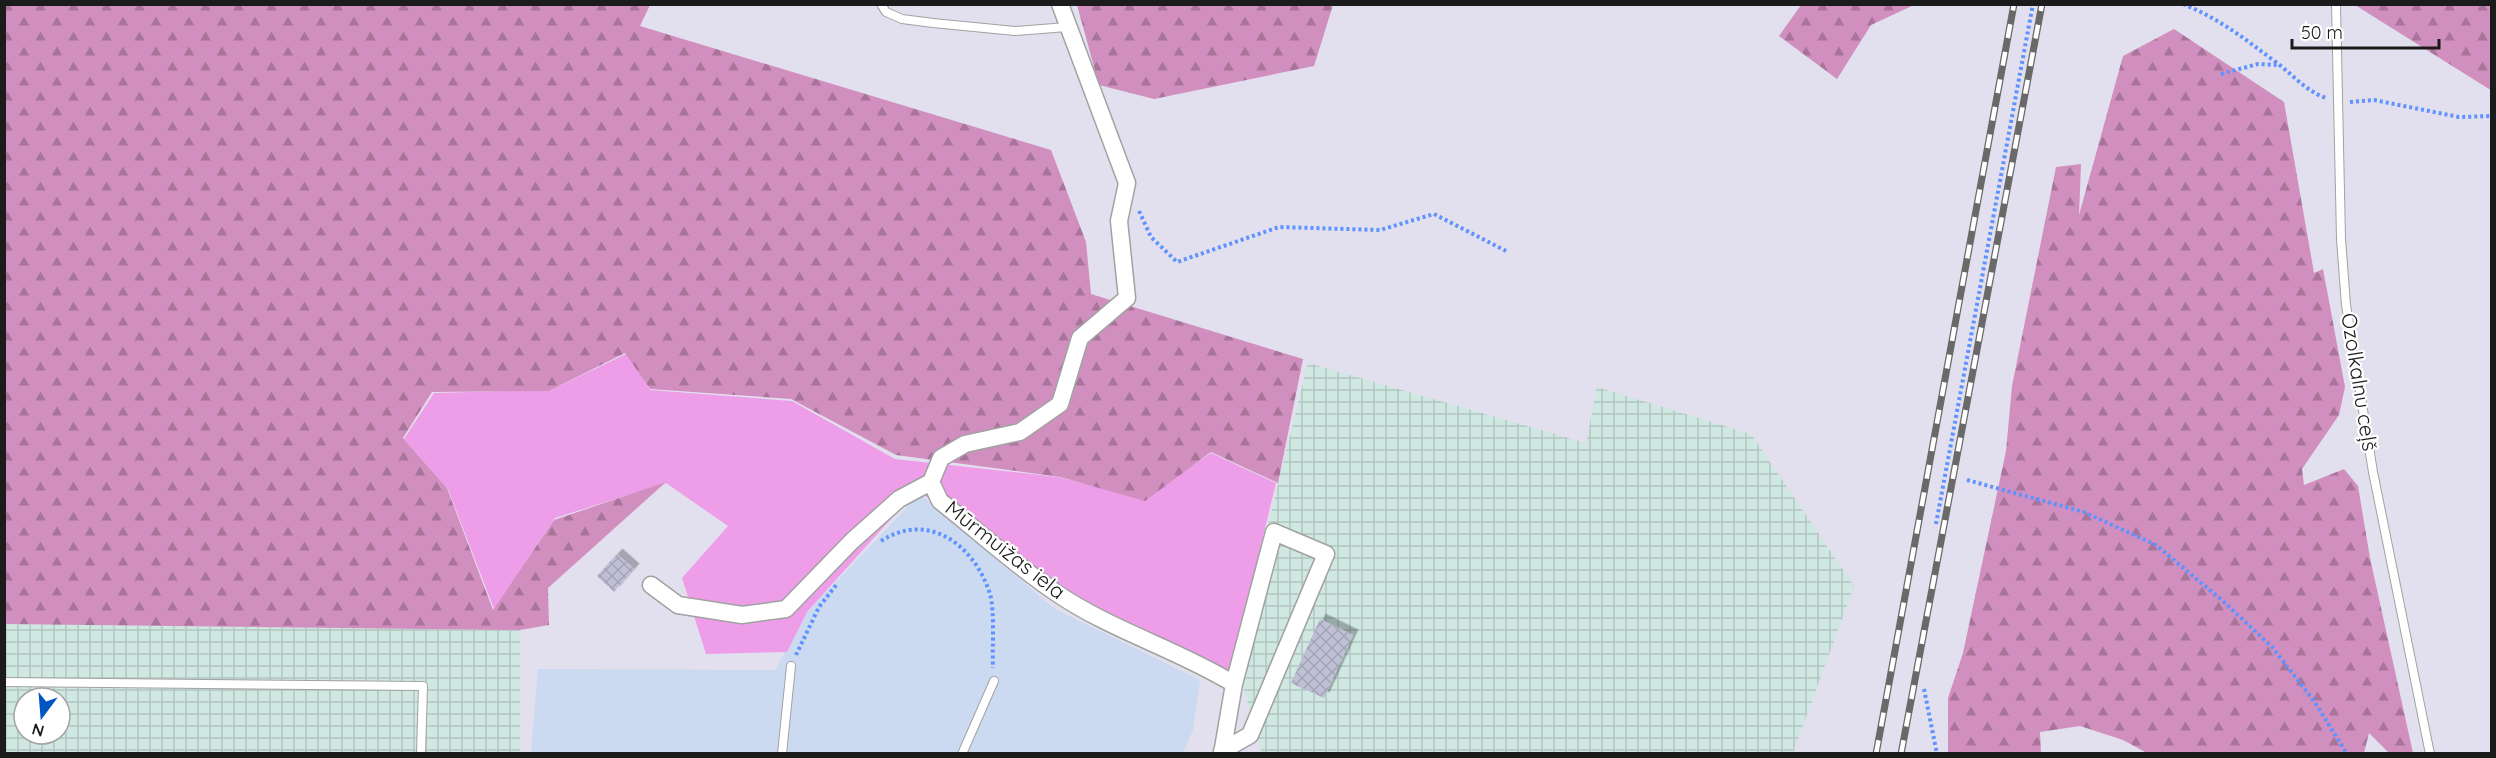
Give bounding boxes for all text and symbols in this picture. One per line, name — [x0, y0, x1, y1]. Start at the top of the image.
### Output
scale bar — [2292, 12, 2439, 50]
text: 50 m — [2301, 21, 2343, 44]
street label: Ozolkalnu ceļš — [2336, 311, 2384, 453]
street label: Mūrmuižas iela — [940, 494, 1071, 604]
north arrow — [12, 686, 72, 746]
text: N — [29, 719, 46, 742]

